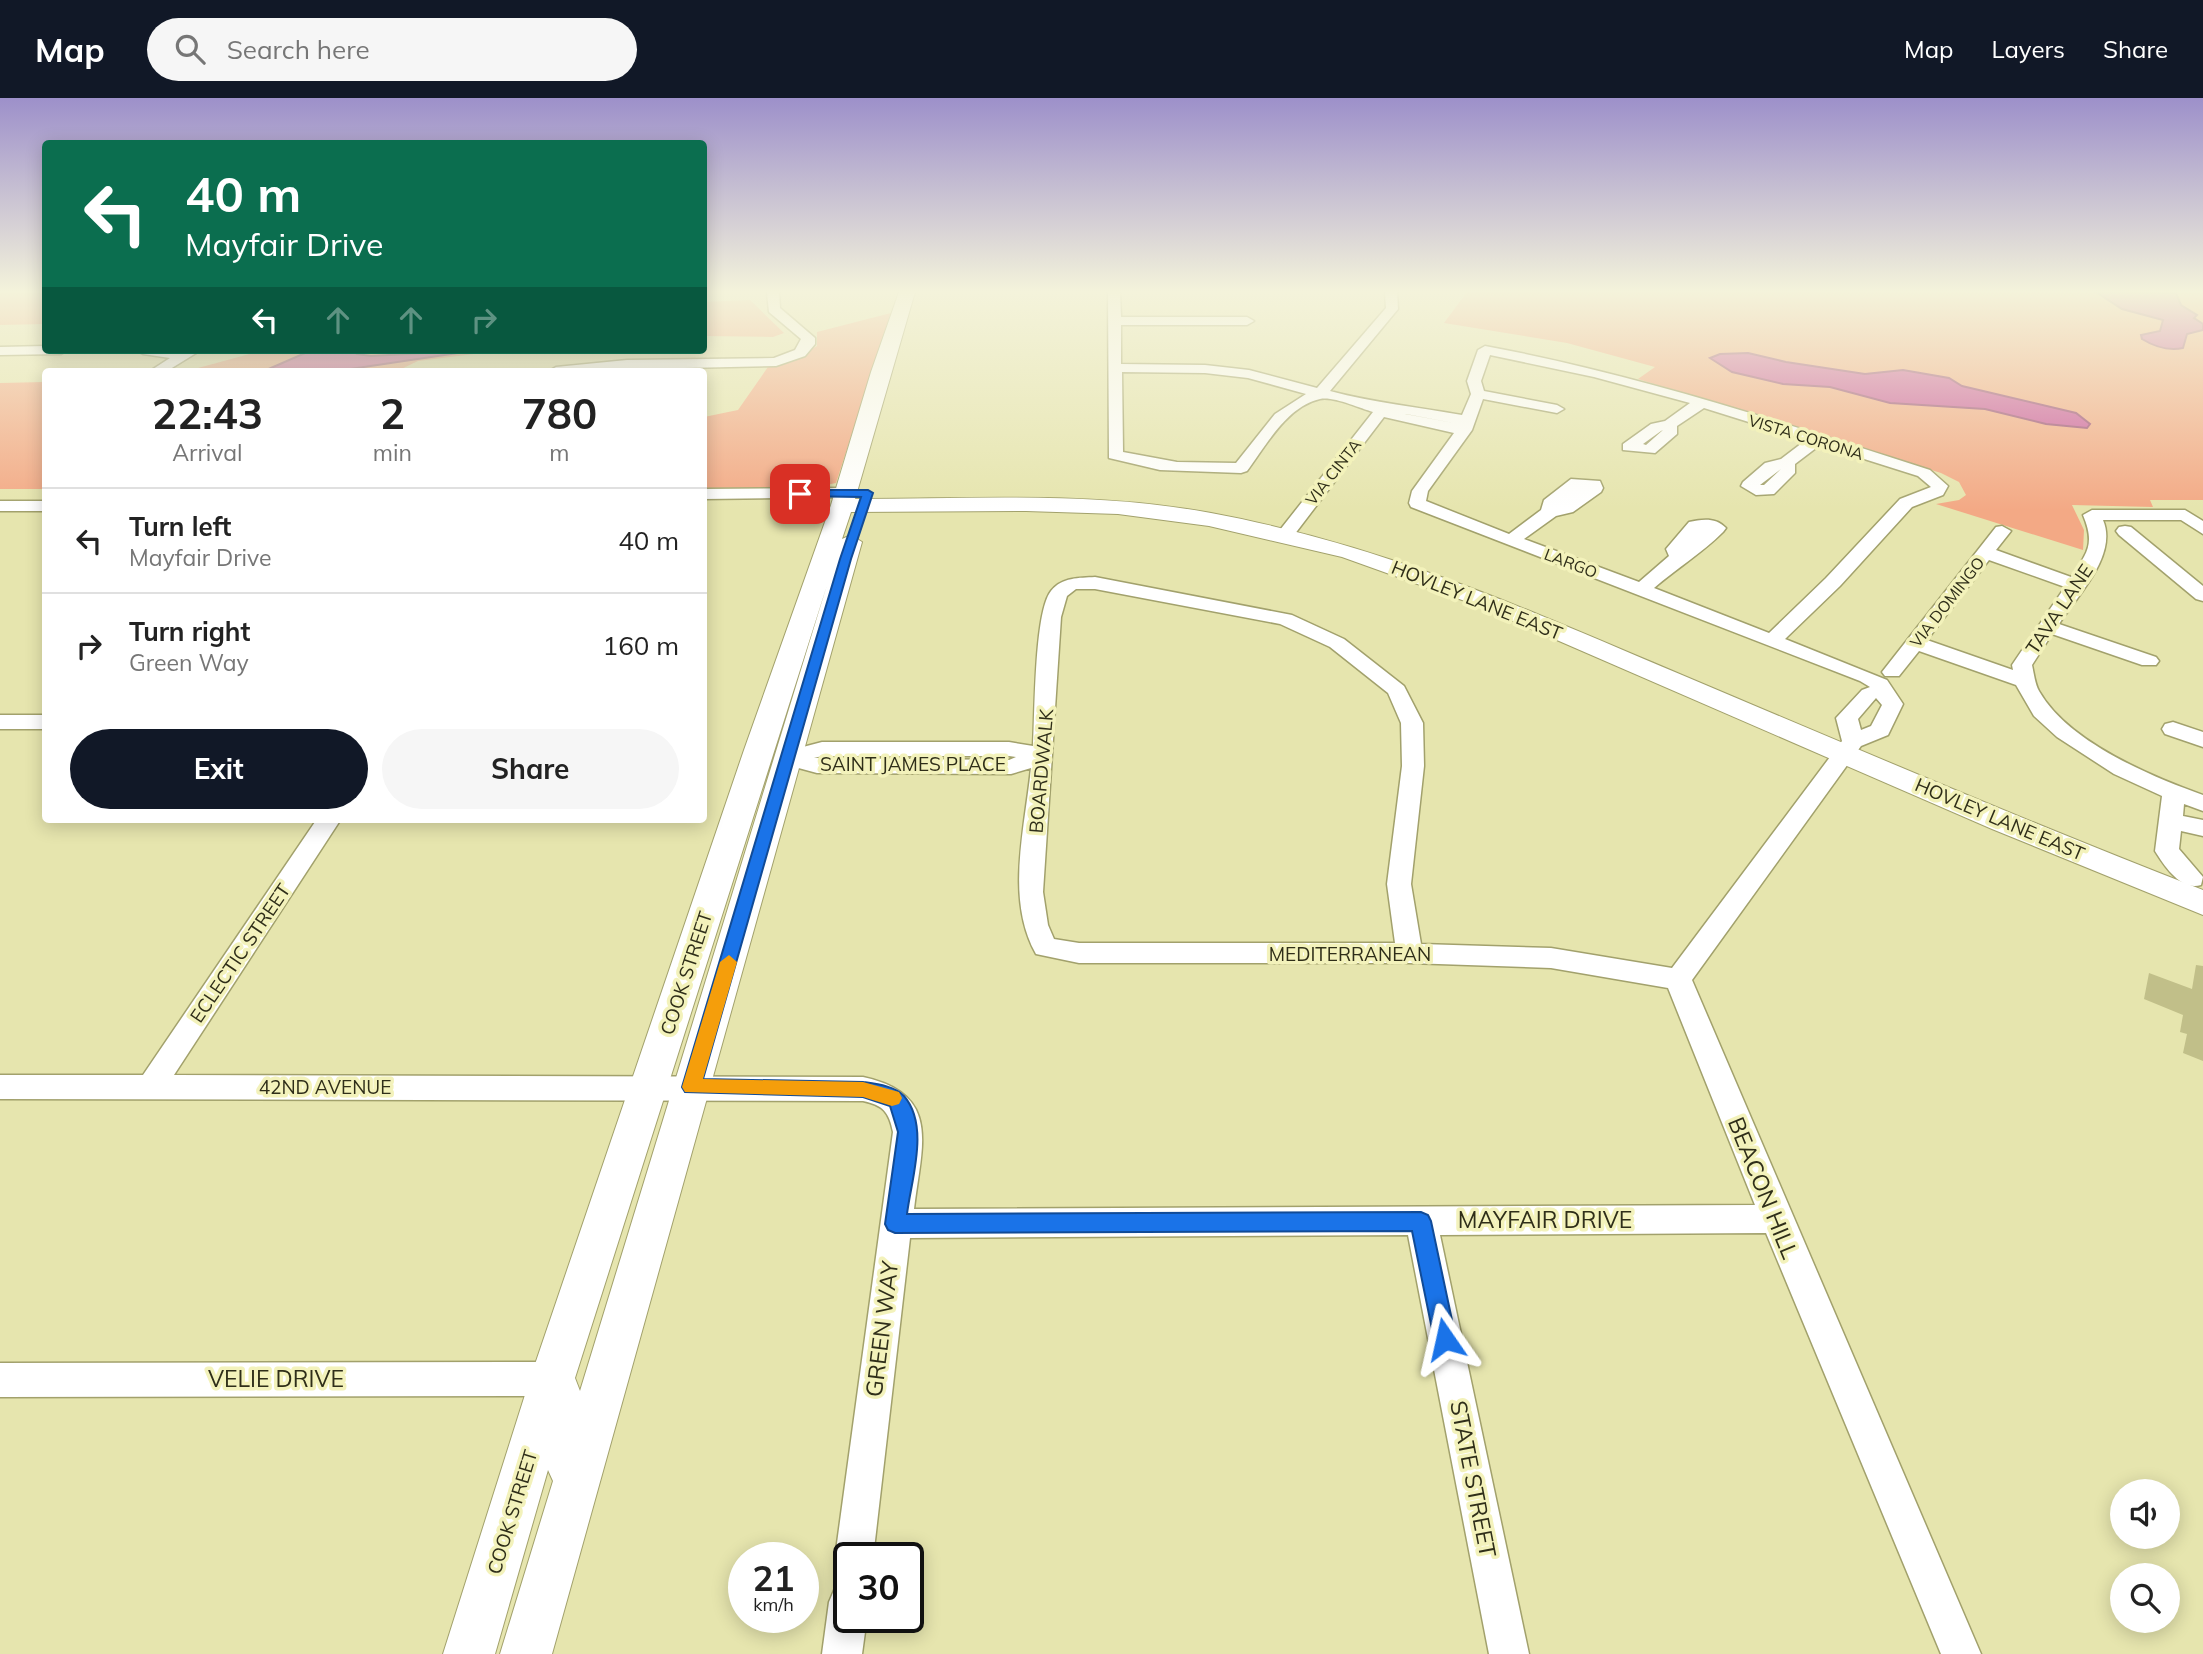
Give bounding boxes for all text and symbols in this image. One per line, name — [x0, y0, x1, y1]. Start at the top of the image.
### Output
search box — [147, 18, 637, 81]
text: Map — [35, 29, 105, 70]
icon: search — [171, 30, 209, 68]
text: Search here — [227, 33, 370, 66]
text: Map — [1904, 34, 1953, 64]
text: Layers — [1991, 34, 2065, 64]
text: Share — [2103, 34, 2168, 64]
text: 40 m — [185, 163, 301, 224]
icon: left — [70, 168, 161, 259]
text: Mayfair Drive — [185, 224, 383, 264]
icon: left — [246, 301, 284, 339]
icon: ahead — [319, 301, 357, 339]
icon: ahead — [392, 301, 430, 339]
icon: right — [465, 301, 503, 339]
text: 22:43 — [152, 387, 263, 440]
text: 2 — [380, 387, 405, 440]
text: 780 — [522, 387, 597, 440]
street label: VISTA CORONA — [1746, 410, 1866, 464]
street label: VIA CINTA — [1301, 435, 1365, 509]
text: Arrival — [172, 438, 243, 467]
text: min — [373, 438, 412, 467]
text: m — [549, 438, 570, 467]
pin — [770, 464, 830, 524]
icon: arrive — [781, 475, 819, 513]
text: Turn left — [129, 510, 231, 543]
icon: left — [70, 522, 108, 560]
text: 40 m — [618, 524, 679, 557]
text: Mayfair Drive — [129, 543, 272, 572]
street label: LARGO — [1542, 544, 1600, 582]
street label: VIA DOMINGO — [1905, 553, 1989, 651]
street label: HOVLEY LANE EAST — [1388, 555, 1566, 645]
street label: TAVA LANE — [2020, 559, 2098, 659]
text: Turn right — [129, 615, 250, 648]
icon: right — [70, 627, 108, 665]
text: 160 m — [603, 629, 679, 662]
text: Green Way — [129, 648, 249, 677]
street label: BOARDWALK — [1024, 707, 1058, 834]
button: Exit — [70, 729, 368, 809]
button: Share — [382, 729, 679, 809]
street label: SAINT JAMES PLACE — [820, 752, 1006, 776]
street label: HOVLEY LANE EAST — [1911, 772, 2089, 866]
street label: ECLECTIC STREET — [185, 879, 296, 1027]
street label: COOK STREET — [655, 908, 717, 1038]
street label: MEDITERRANEAN — [1269, 942, 1431, 966]
street label: 42ND AVENUE — [259, 1075, 391, 1099]
street label: BEACON HILL — [1722, 1113, 1805, 1263]
street label: MAYFAIR DRIVE — [1458, 1205, 1632, 1234]
street label: GREEN WAY — [859, 1258, 904, 1399]
position arrow — [1408, 1302, 1482, 1376]
street label: VELIE DRIVE — [208, 1364, 344, 1393]
street label: STATE STREET — [1444, 1398, 1503, 1560]
street label: COOK STREET — [482, 1446, 542, 1577]
map controls — [2110, 1479, 2180, 1633]
button: sound — [2110, 1479, 2180, 1549]
speed limit sign: 30 — [833, 1542, 924, 1633]
text: 21 — [752, 1556, 795, 1600]
button: search — [2110, 1563, 2180, 1633]
text: km/h — [753, 1593, 794, 1616]

